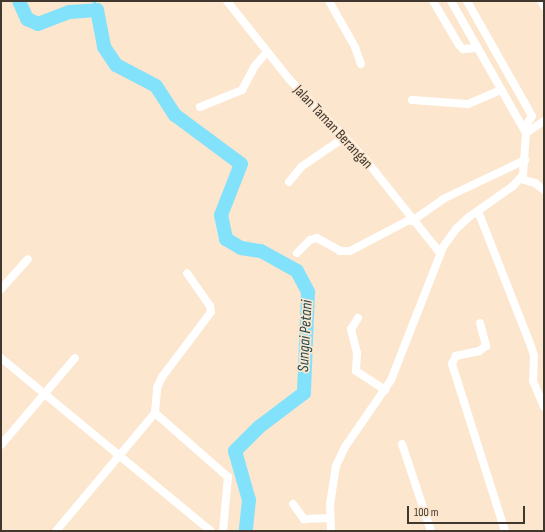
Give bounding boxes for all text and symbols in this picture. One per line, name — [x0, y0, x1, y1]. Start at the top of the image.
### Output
street label: Jalan Taman Berangan — [290, 81, 376, 173]
water label: Sungai Petani — [295, 300, 317, 372]
scale bar — [409, 498, 527, 524]
text: 100 m — [414, 505, 439, 520]

